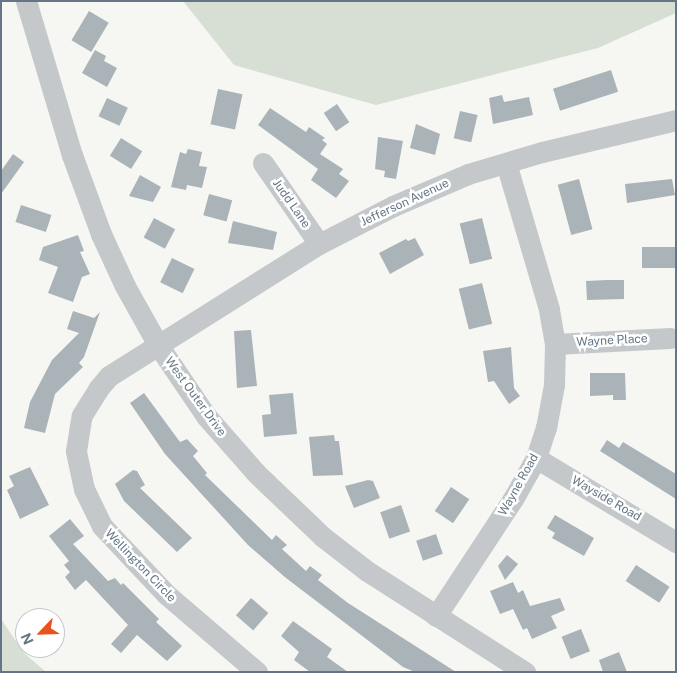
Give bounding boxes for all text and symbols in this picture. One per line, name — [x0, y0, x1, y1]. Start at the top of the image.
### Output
street label: Jefferson Avenue — [359, 176, 451, 230]
street label: Judd Lane — [269, 177, 313, 231]
street label: Wayne Place — [576, 332, 648, 350]
street label: West Outer Drive — [161, 355, 229, 439]
street label: Wayne Road — [496, 451, 542, 519]
street label: Wayside Road — [569, 473, 643, 525]
street label: Wellington Circle — [102, 527, 178, 605]
north arrow — [15, 608, 65, 658]
text: N — [18, 630, 37, 647]

